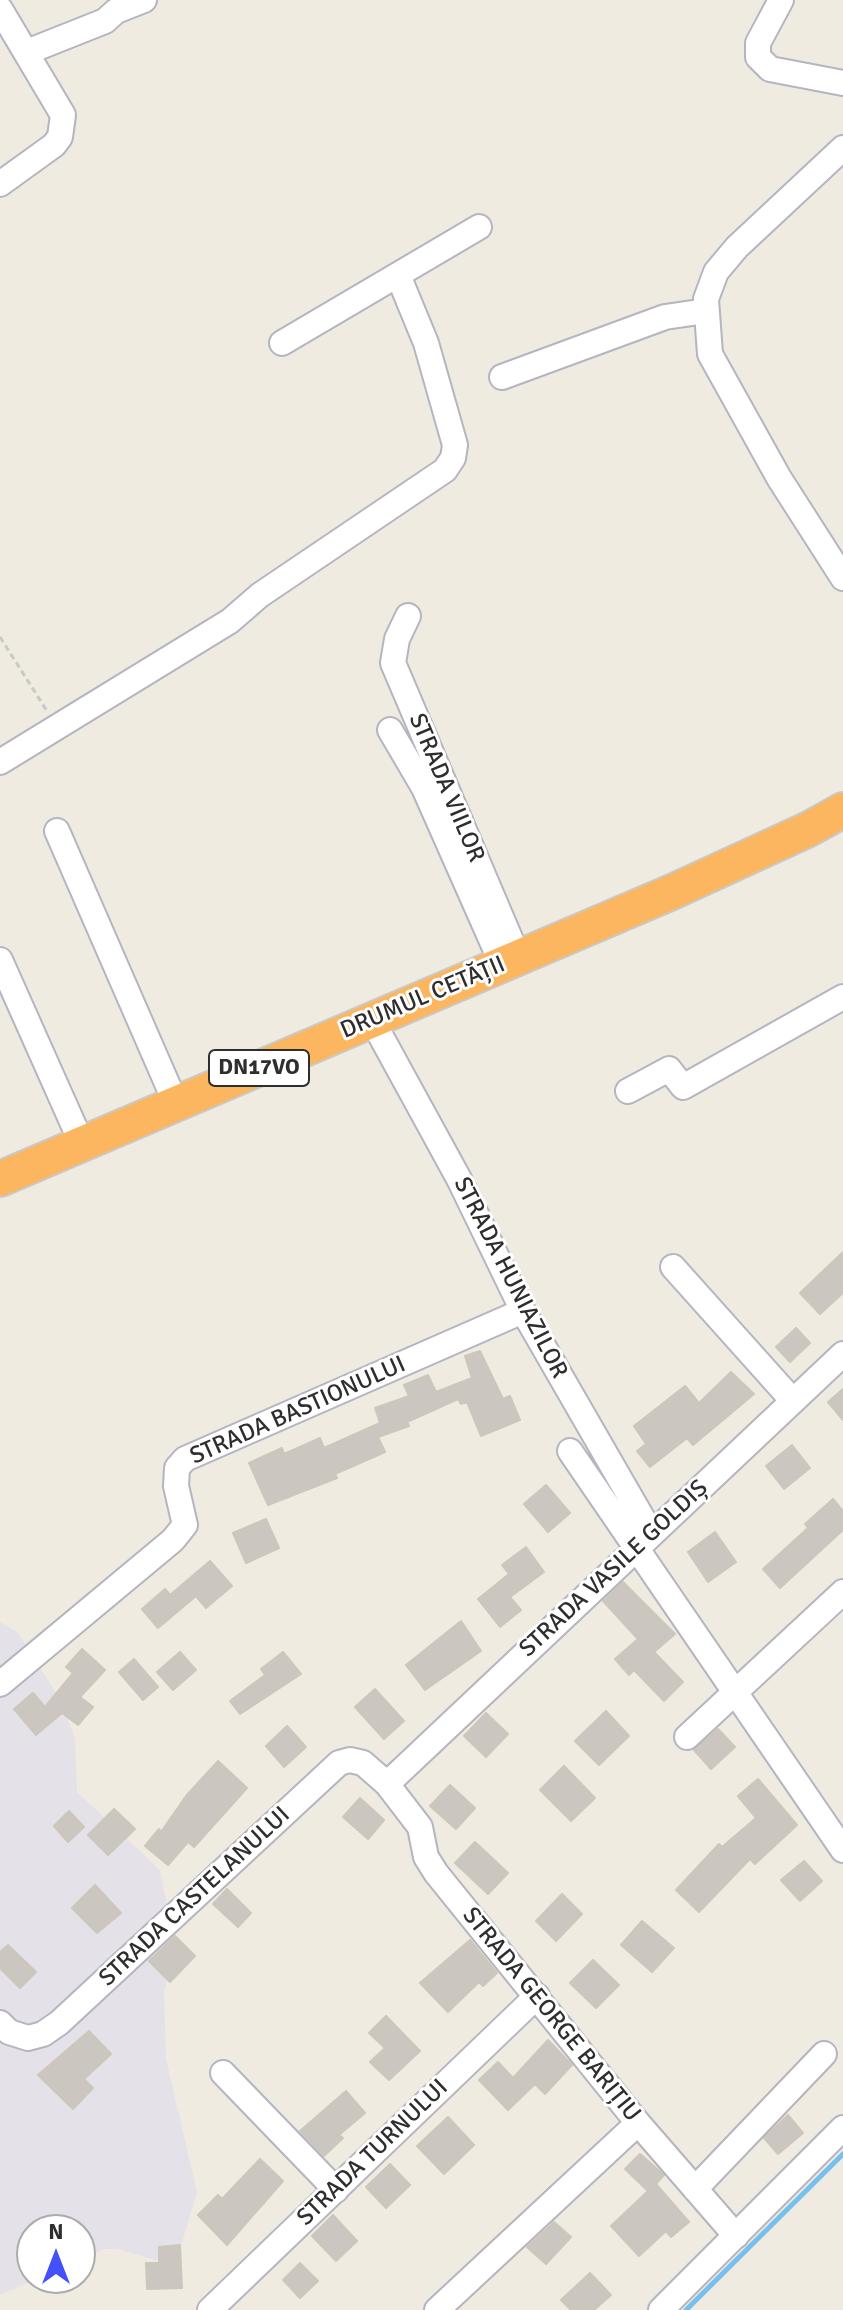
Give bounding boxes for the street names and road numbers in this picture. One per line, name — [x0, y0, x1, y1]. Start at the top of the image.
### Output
street label: STRADA VIILOR — [402, 709, 490, 867]
street label: DRUMUL CETĂȚII — [336, 950, 510, 1046]
road number: DN17VO — [209, 1050, 309, 1086]
street label: STRADA HUNIAZILOR — [447, 1173, 573, 1383]
street label: STRADA BASTIONULUI — [186, 1351, 410, 1471]
street label: STRADA VASILE GOLDIȘ — [514, 1474, 714, 1664]
street label: STRADA CASTELANULUI — [94, 1801, 296, 1993]
street label: STRADA GEORGE BARIȚIU — [456, 1902, 646, 2128]
street label: STRADA TURNULUI — [292, 2074, 454, 2232]

